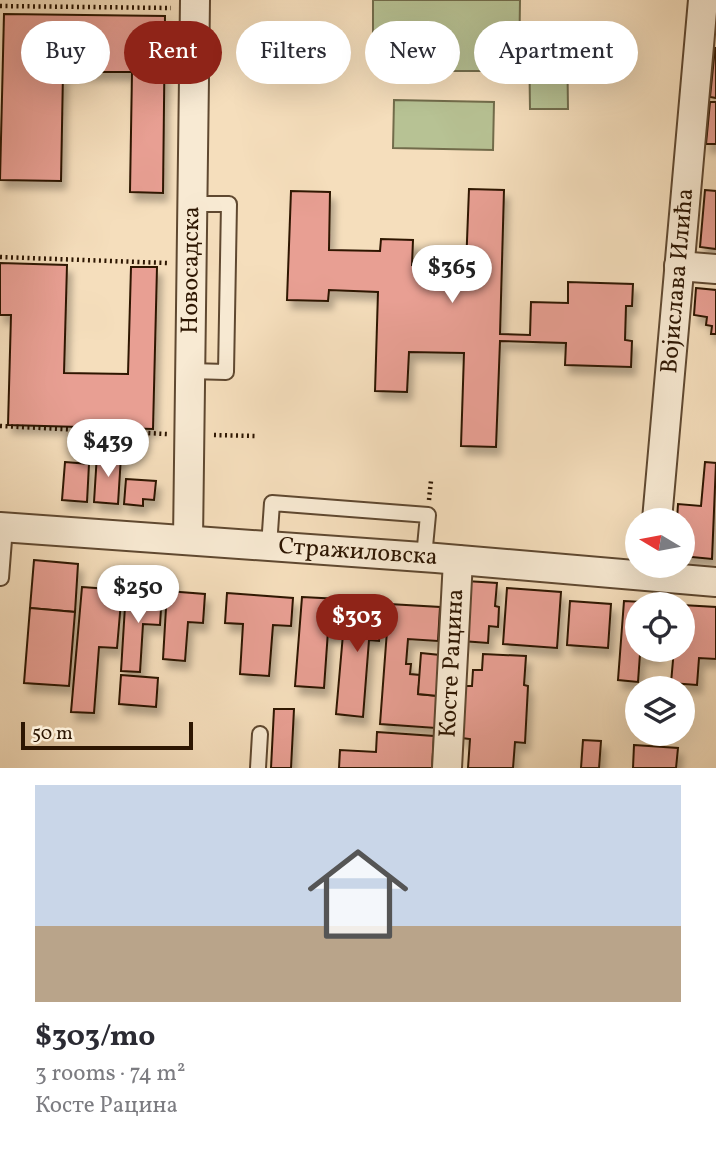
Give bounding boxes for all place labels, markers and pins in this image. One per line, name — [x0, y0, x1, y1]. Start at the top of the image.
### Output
pin: $365 — [411, 246, 493, 305]
pin: $439 — [67, 420, 149, 479]
pin: $250 — [97, 566, 179, 625]
pin: $303 — [316, 594, 398, 654]

